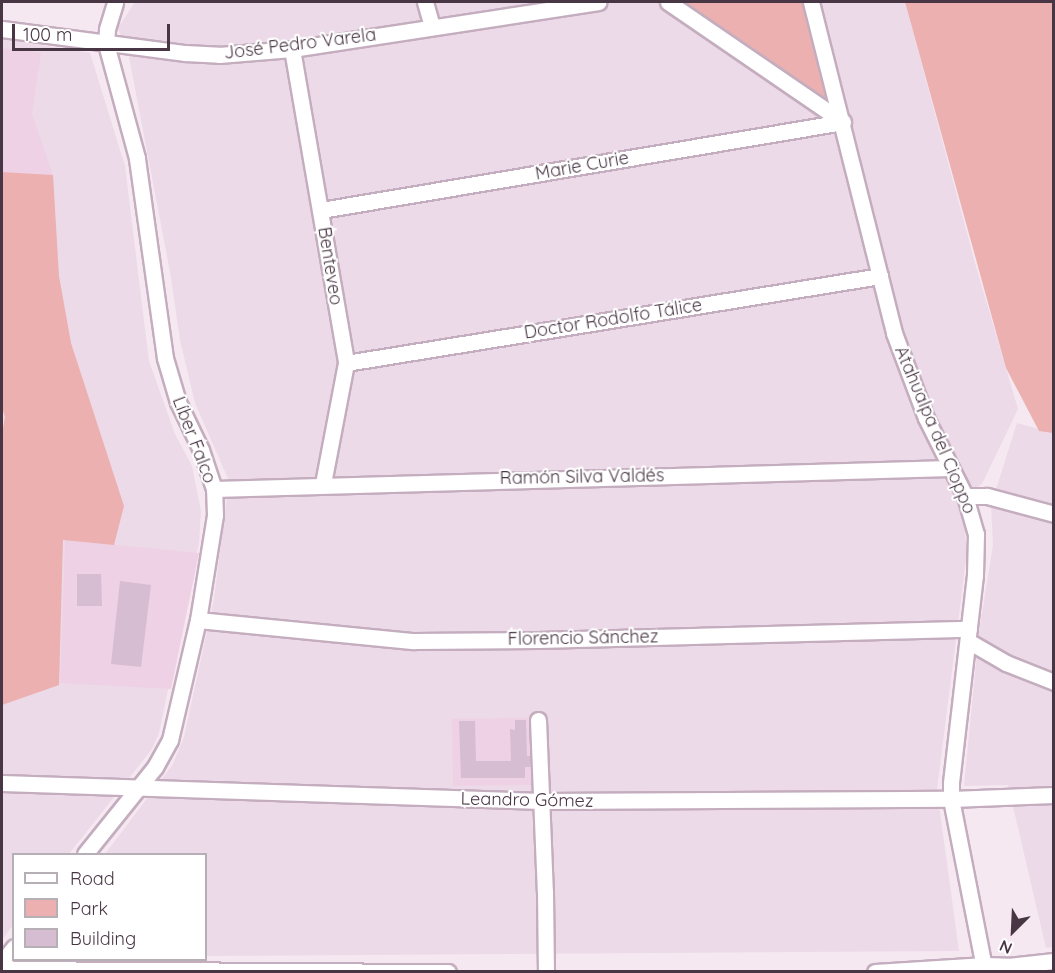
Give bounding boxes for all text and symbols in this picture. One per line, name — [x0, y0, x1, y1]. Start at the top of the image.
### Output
scale bar — [15, 12, 172, 50]
text: 100 m — [23, 23, 72, 46]
street label: José Pedro Varela — [223, 24, 377, 64]
street label: Marie Curie — [534, 147, 630, 185]
street label: Benteveo — [313, 225, 347, 307]
street label: Doctor Rodolfo Tálice — [523, 294, 703, 344]
street label: Atahualpa del Cioppo — [890, 343, 980, 517]
street label: Líber Falco — [168, 394, 220, 486]
street label: Ramón Silva Valdés — [499, 465, 665, 489]
street label: Florencio Sánchez — [507, 626, 659, 650]
street label: Leandro Gómez — [460, 788, 594, 812]
legend — [12, 853, 207, 961]
text: Road — [70, 867, 115, 890]
text: Park — [70, 897, 108, 920]
north arrow — [983, 901, 1043, 961]
text: Building — [70, 927, 136, 950]
text: N — [996, 936, 1015, 959]

